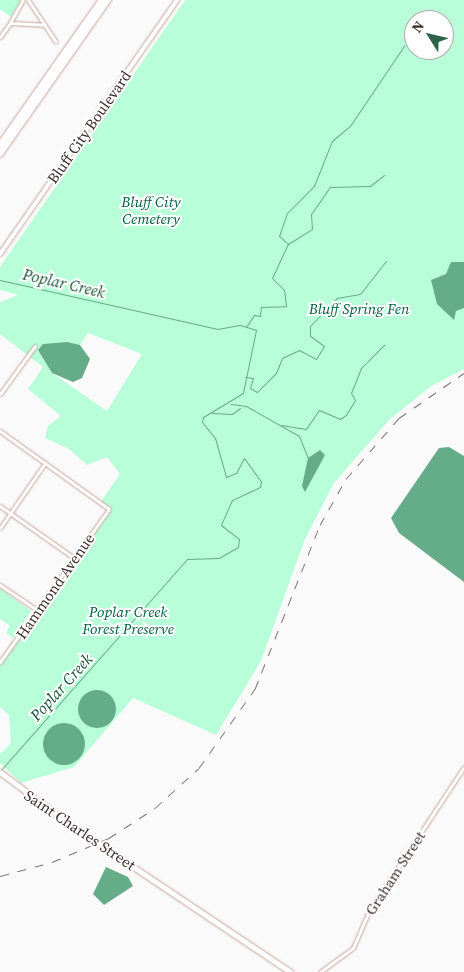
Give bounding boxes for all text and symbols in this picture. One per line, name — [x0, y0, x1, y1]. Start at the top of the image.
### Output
north arrow — [404, 10, 454, 60]
text: N — [407, 17, 429, 37]
street label: Bluff City Boulevard — [43, 67, 135, 187]
park label: Bluff City Cemetery — [121, 192, 181, 227]
water label: Poplar Creek — [21, 264, 107, 302]
park label: Bluff Spring Fen — [309, 300, 409, 318]
street label: Hammond Avenue — [12, 530, 98, 642]
park label: Poplar Creek Forest Preserve — [82, 602, 174, 637]
water label: Poplar Creek — [26, 649, 96, 725]
street label: Saint Charles Street — [21, 786, 139, 874]
street label: Graham Street — [361, 828, 429, 918]

